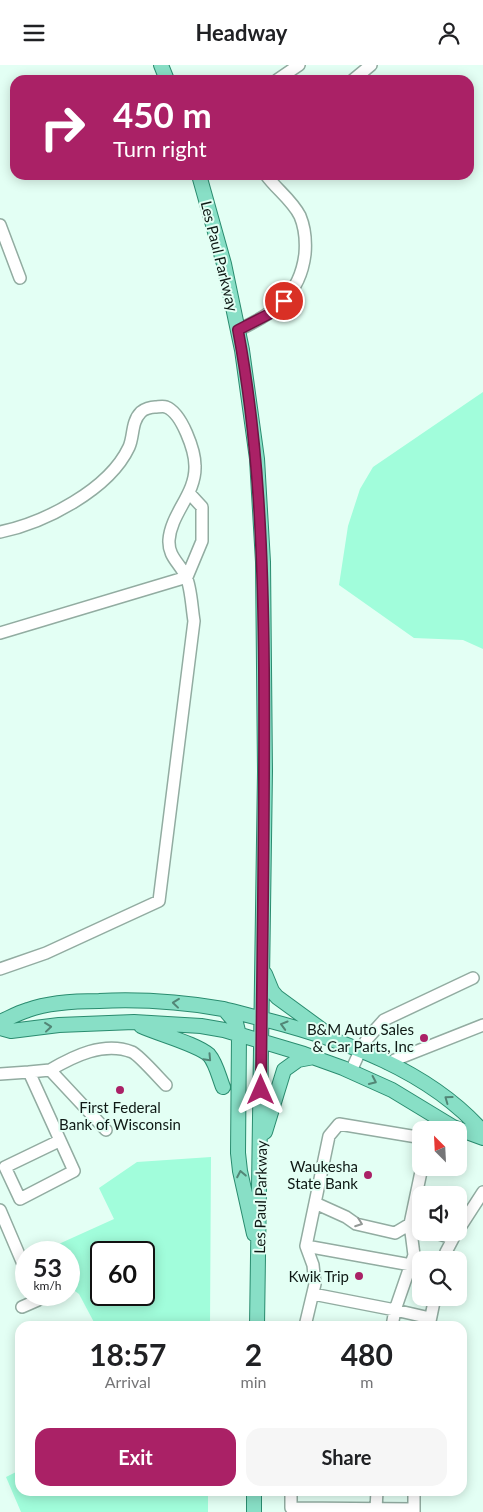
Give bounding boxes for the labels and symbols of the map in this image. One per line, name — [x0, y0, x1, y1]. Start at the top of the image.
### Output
street label: Les Paul Parkway — [198, 199, 243, 313]
pin — [263, 280, 305, 322]
one-way arrow — [171, 998, 179, 1009]
one-way arrow — [280, 1020, 289, 1031]
place label: B&M Auto Sales & Car Parts, Inc — [307, 1020, 414, 1055]
one-way arrow — [44, 1022, 52, 1033]
marker: B&M Auto Sales & Car Parts, Inc — [418, 1032, 430, 1044]
one-way arrow — [202, 1052, 211, 1061]
position arrow — [234, 1063, 286, 1115]
one-way arrow — [368, 1075, 377, 1086]
marker: First Federal Bank of Wisconsin — [114, 1084, 126, 1096]
one-way arrow — [444, 1096, 454, 1105]
place label: First Federal Bank of Wisconsin — [59, 1098, 181, 1133]
north arrow — [412, 1121, 468, 1176]
street label: Les Paul Parkway — [250, 1140, 270, 1254]
place label: Waukesha State Bank — [287, 1157, 358, 1192]
marker: Waukesha State Bank — [362, 1169, 374, 1181]
one-way arrow — [236, 1170, 247, 1179]
one-way arrow — [354, 1217, 363, 1227]
speed limit sign: 60 — [90, 1241, 155, 1306]
place label: Kwik Trip — [289, 1267, 349, 1285]
marker: Kwik Trip — [353, 1270, 365, 1282]

